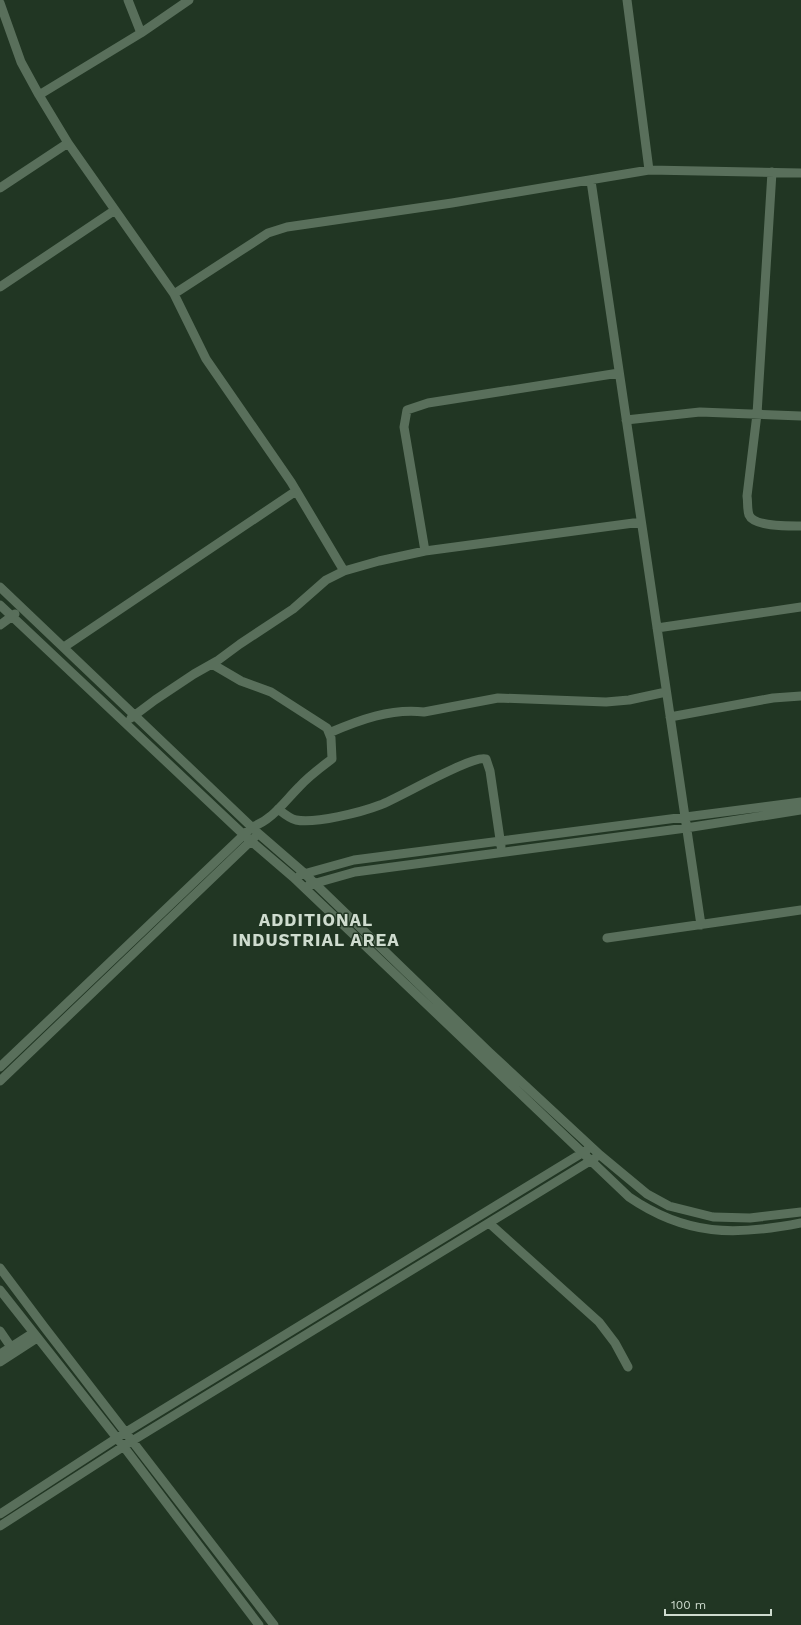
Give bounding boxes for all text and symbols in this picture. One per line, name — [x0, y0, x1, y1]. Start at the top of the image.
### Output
district label: ADDITIONAL INDUSTRIAL AREA — [232, 910, 400, 950]
scale bar — [665, 1591, 771, 1617]
text: 100 m — [671, 1598, 706, 1612]

